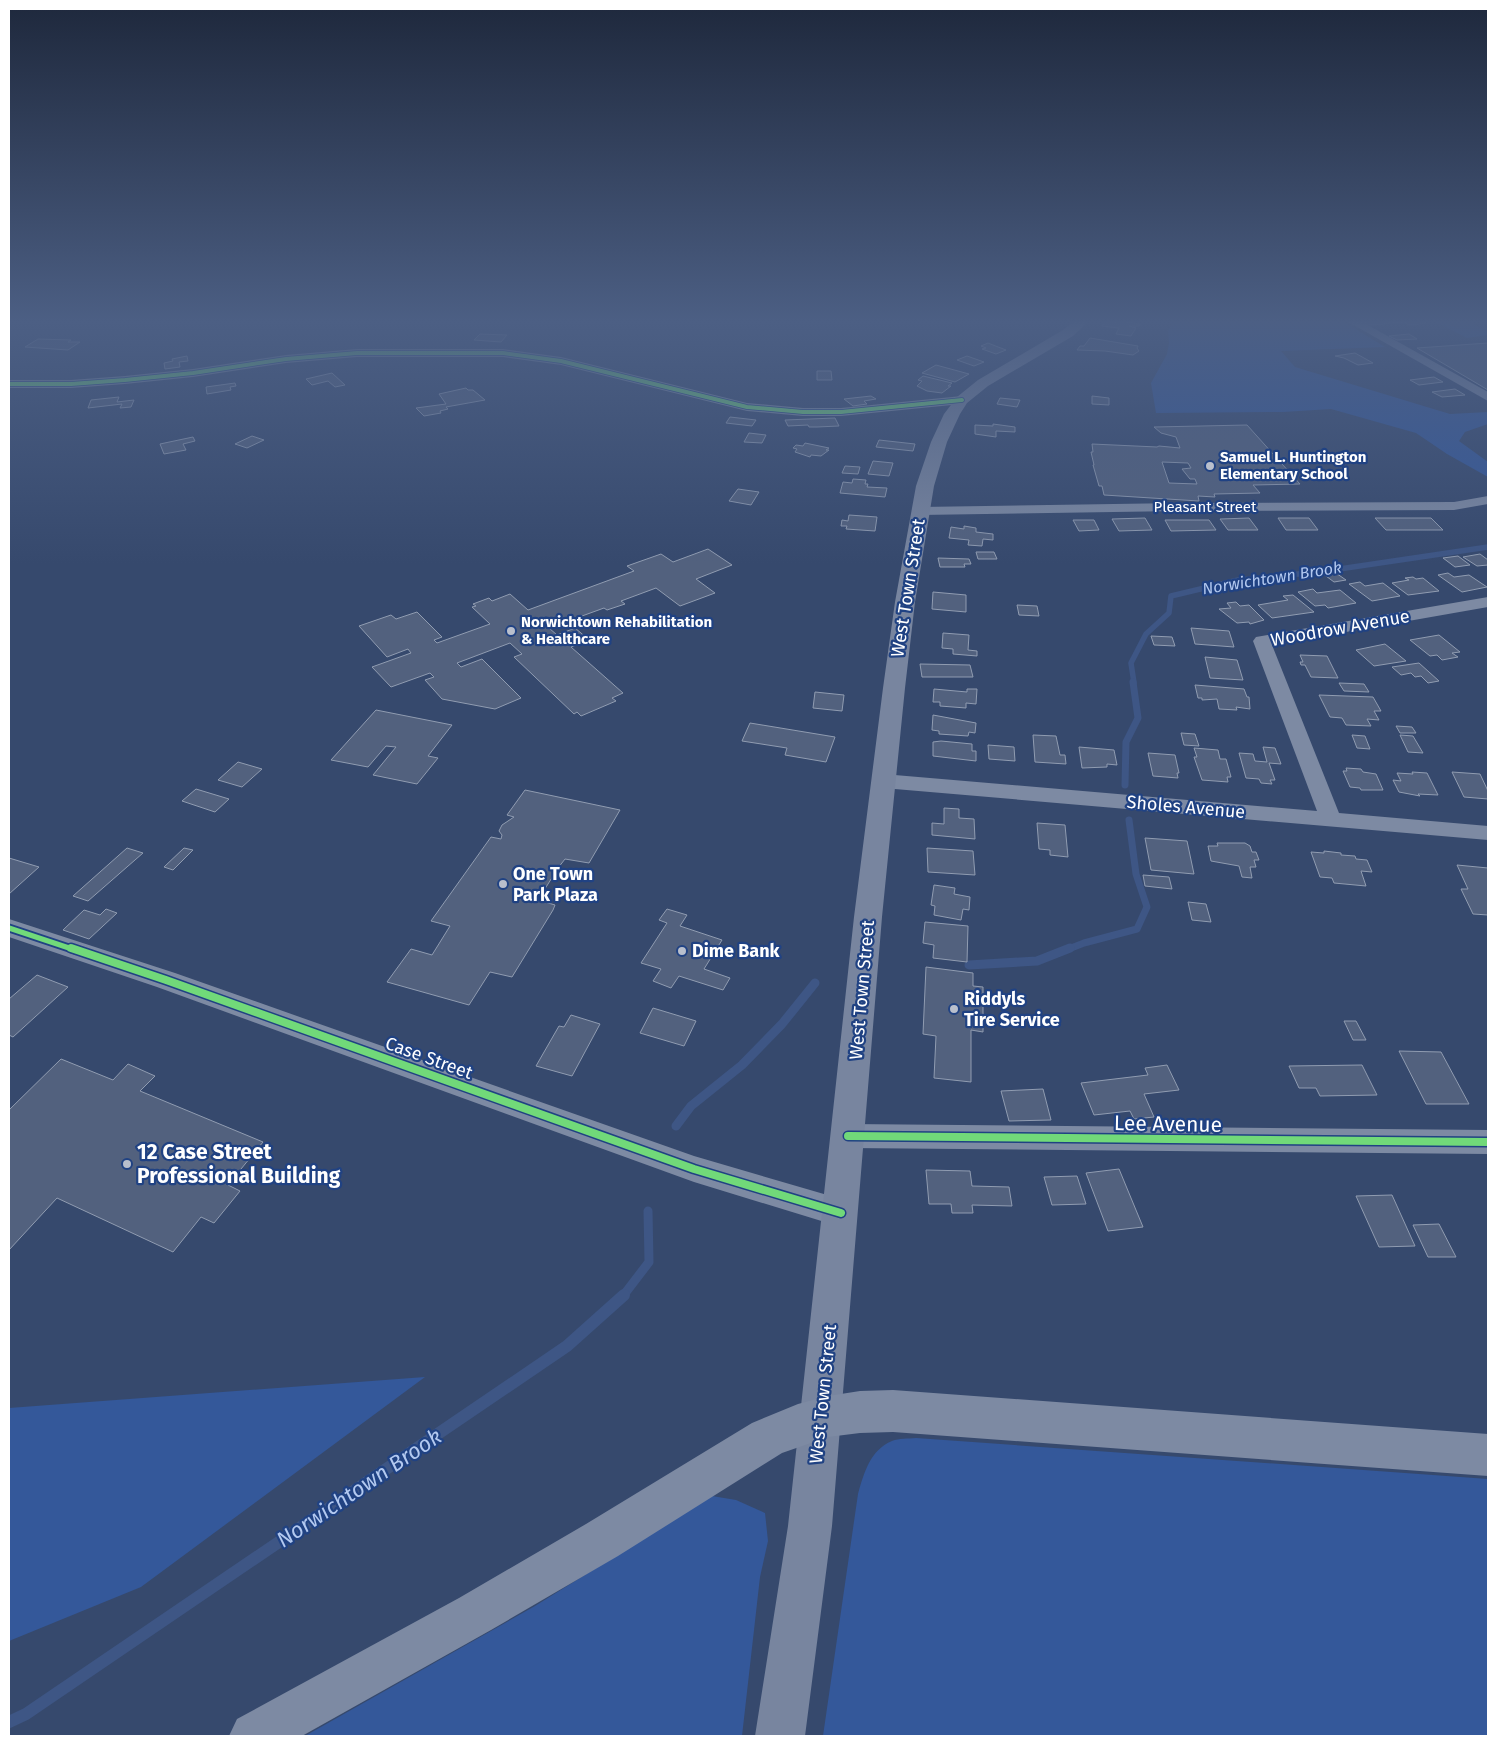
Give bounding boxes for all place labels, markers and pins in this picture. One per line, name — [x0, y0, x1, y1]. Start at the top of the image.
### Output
place label: Samuel L. Huntington Elementary School — [1220, 448, 1366, 483]
marker: Samuel L. Huntington Elementary School — [1204, 460, 1216, 472]
place label: Norwichtown Rehabilitation & Healthcare — [521, 613, 712, 648]
marker: Norwichtown Rehabilitation & Healthcare — [505, 625, 517, 637]
place label: One Town Park Plaza — [513, 863, 598, 906]
marker: One Town Park Plaza — [497, 878, 509, 890]
place label: Dime Bank — [692, 940, 781, 962]
marker: Dime Bank — [676, 945, 688, 957]
place label: Riddyls Tire Service — [964, 988, 1060, 1031]
marker: Riddyls Tire Service — [948, 1003, 960, 1015]
place label: 12 Case Street Professional Building — [137, 1139, 341, 1189]
marker: 12 Case Street Professional Building — [121, 1158, 133, 1170]

